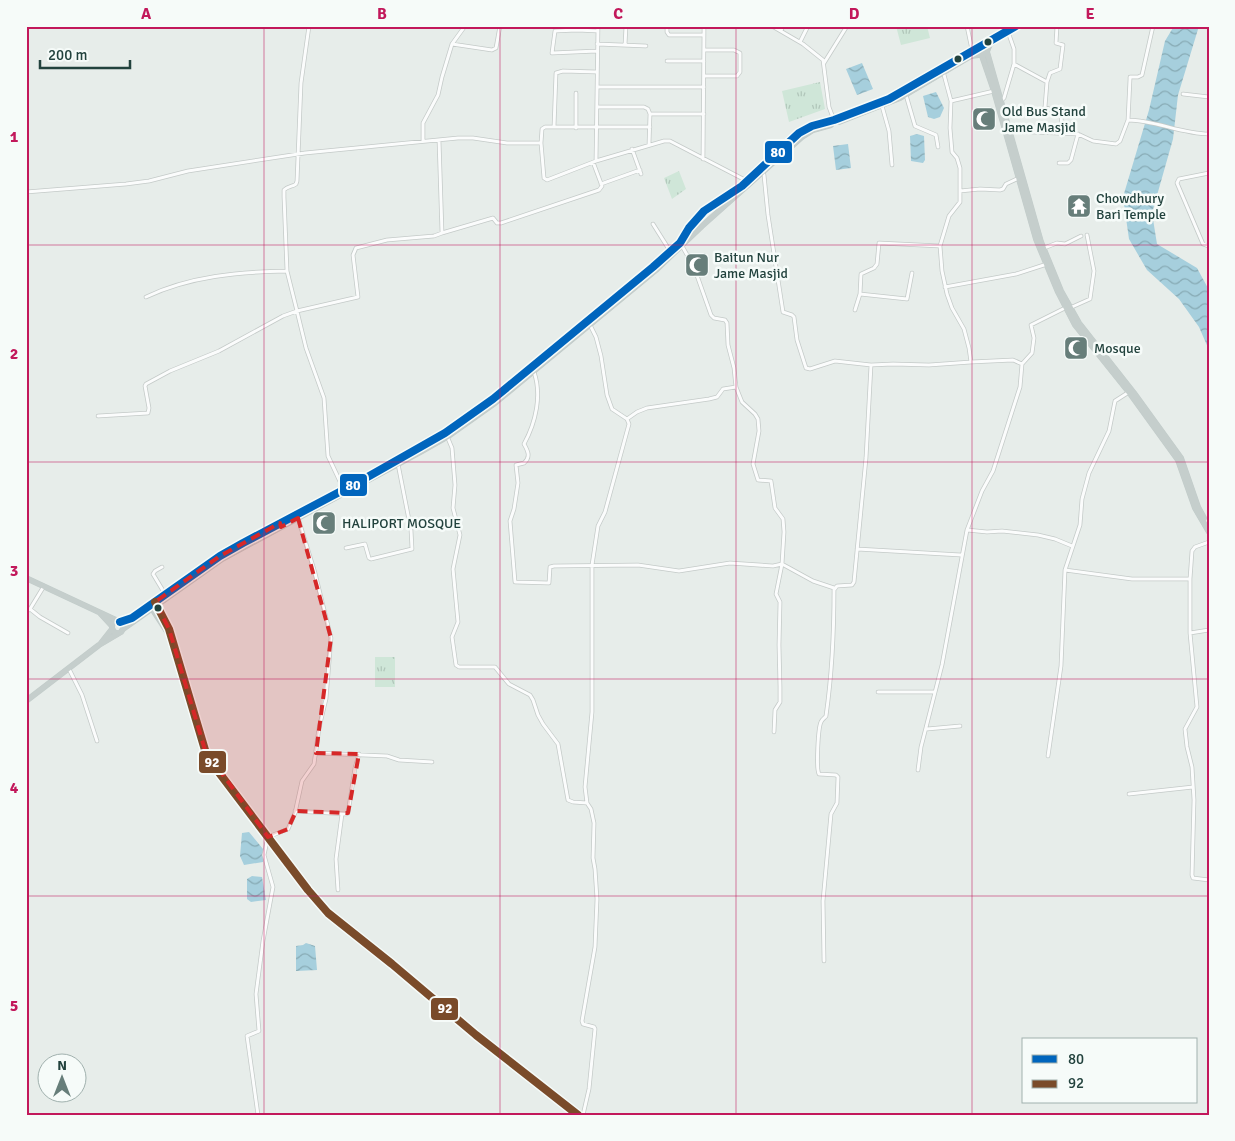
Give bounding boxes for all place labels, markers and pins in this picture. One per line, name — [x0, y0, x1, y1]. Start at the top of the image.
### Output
unlabelled marker — [983, 37, 993, 47]
unlabelled marker — [953, 54, 963, 64]
place label: Old Bus Stand Jame Masjid — [1002, 103, 1086, 136]
mosque icon: Old Bus Stand Jame Masjid — [971, 106, 997, 132]
place label: Chowdhury Bari Temple — [1096, 190, 1166, 223]
temple icon: Chowdhury Bari Temple — [1066, 193, 1092, 219]
place label: Baitun Nur Jame Masjid — [714, 249, 788, 282]
mosque icon: Baitun Nur Jame Masjid — [684, 252, 710, 278]
mosque icon: Mosque — [1063, 335, 1089, 361]
place label: Mosque — [1094, 340, 1141, 357]
mosque icon: HALIPORT MOSQUE — [311, 510, 337, 536]
place label: HALIPORT MOSQUE — [342, 515, 461, 532]
unlabelled marker — [153, 603, 163, 613]

